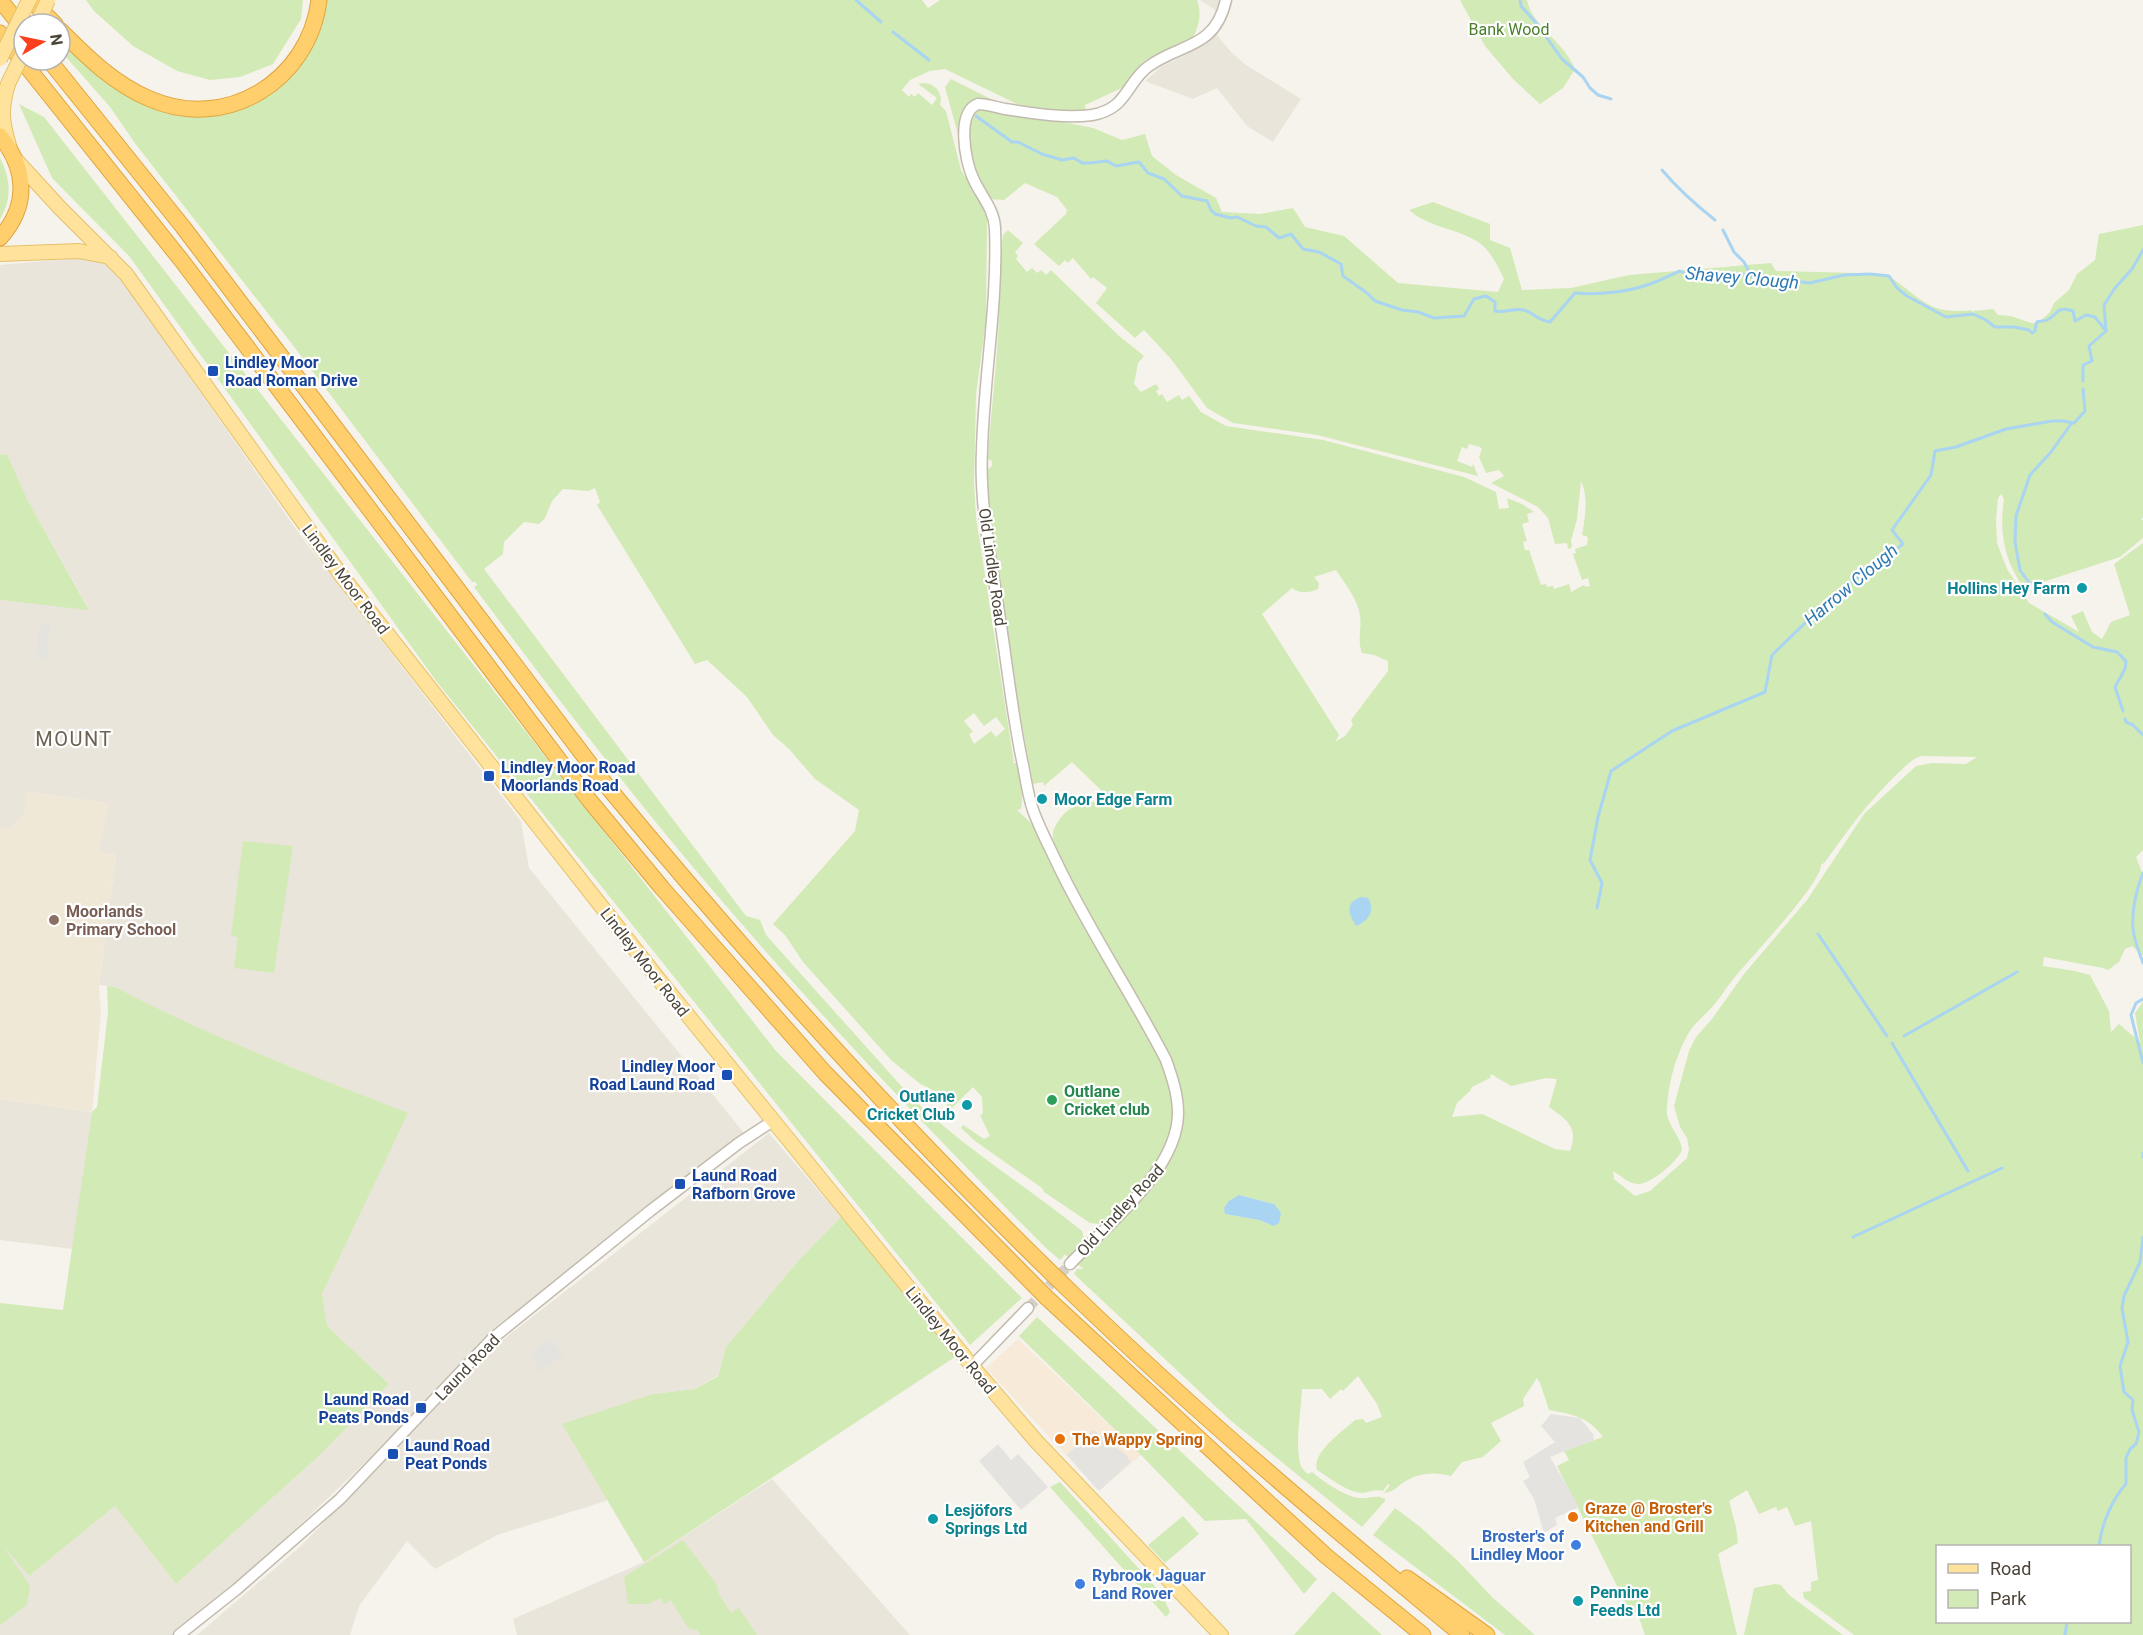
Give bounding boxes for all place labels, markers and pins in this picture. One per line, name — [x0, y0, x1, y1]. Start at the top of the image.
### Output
place label: Lindley Moor Road Roman Drive — [225, 353, 358, 390]
marker: Lindley Moor Road Roman Drive — [206, 364, 220, 378]
place label: Hollins Hey Farm — [1947, 579, 2070, 598]
marker: Hollins Hey Farm — [2075, 581, 2089, 595]
place label: Lindley Moor Road Moorlands Road — [501, 758, 635, 795]
marker: Lindley Moor Road Moorlands Road — [482, 769, 496, 783]
place label: Moor Edge Farm — [1054, 790, 1172, 809]
marker: Moor Edge Farm — [1035, 792, 1049, 806]
place label: Moorlands Primary School — [66, 902, 176, 939]
marker: Moorlands Primary School — [47, 913, 61, 927]
place label: Lindley Moor Road Laund Road — [589, 1057, 715, 1094]
marker: Lindley Moor Road Laund Road — [720, 1068, 734, 1082]
place label: Outlane Cricket club — [1064, 1082, 1150, 1119]
place label: Outlane Cricket Club — [867, 1087, 955, 1124]
marker: Outlane Cricket club — [1045, 1093, 1059, 1107]
marker: Outlane Cricket Club — [960, 1098, 974, 1112]
place label: Laund Road Rafborn Grove — [692, 1166, 796, 1203]
marker: Laund Road Rafborn Grove — [673, 1177, 687, 1191]
place label: Laund Road Peats Ponds — [319, 1390, 409, 1427]
marker: Laund Road Peats Ponds — [414, 1401, 428, 1415]
place label: The Wappy Spring — [1072, 1430, 1203, 1449]
marker: The Wappy Spring — [1053, 1432, 1067, 1446]
place label: Laund Road Peat Ponds — [405, 1436, 490, 1473]
marker: Laund Road Peat Ponds — [386, 1447, 400, 1461]
place label: Graze @ Broster's Kitchen and Grill — [1585, 1499, 1712, 1536]
place label: Lesjöfors Springs Ltd — [945, 1501, 1027, 1538]
marker: Graze @ Broster's Kitchen and Grill — [1566, 1510, 1580, 1524]
marker: Lesjöfors Springs Ltd — [926, 1512, 940, 1526]
place label: Broster's of Lindley Moor — [1470, 1527, 1564, 1564]
marker: Broster's of Lindley Moor — [1569, 1538, 1583, 1552]
place label: Rybrook Jaguar Land Rover — [1092, 1566, 1206, 1603]
marker: Rybrook Jaguar Land Rover — [1073, 1577, 1087, 1591]
place label: Pennine Feeds Ltd — [1590, 1583, 1660, 1620]
marker: Pennine Feeds Ltd — [1571, 1594, 1585, 1608]

